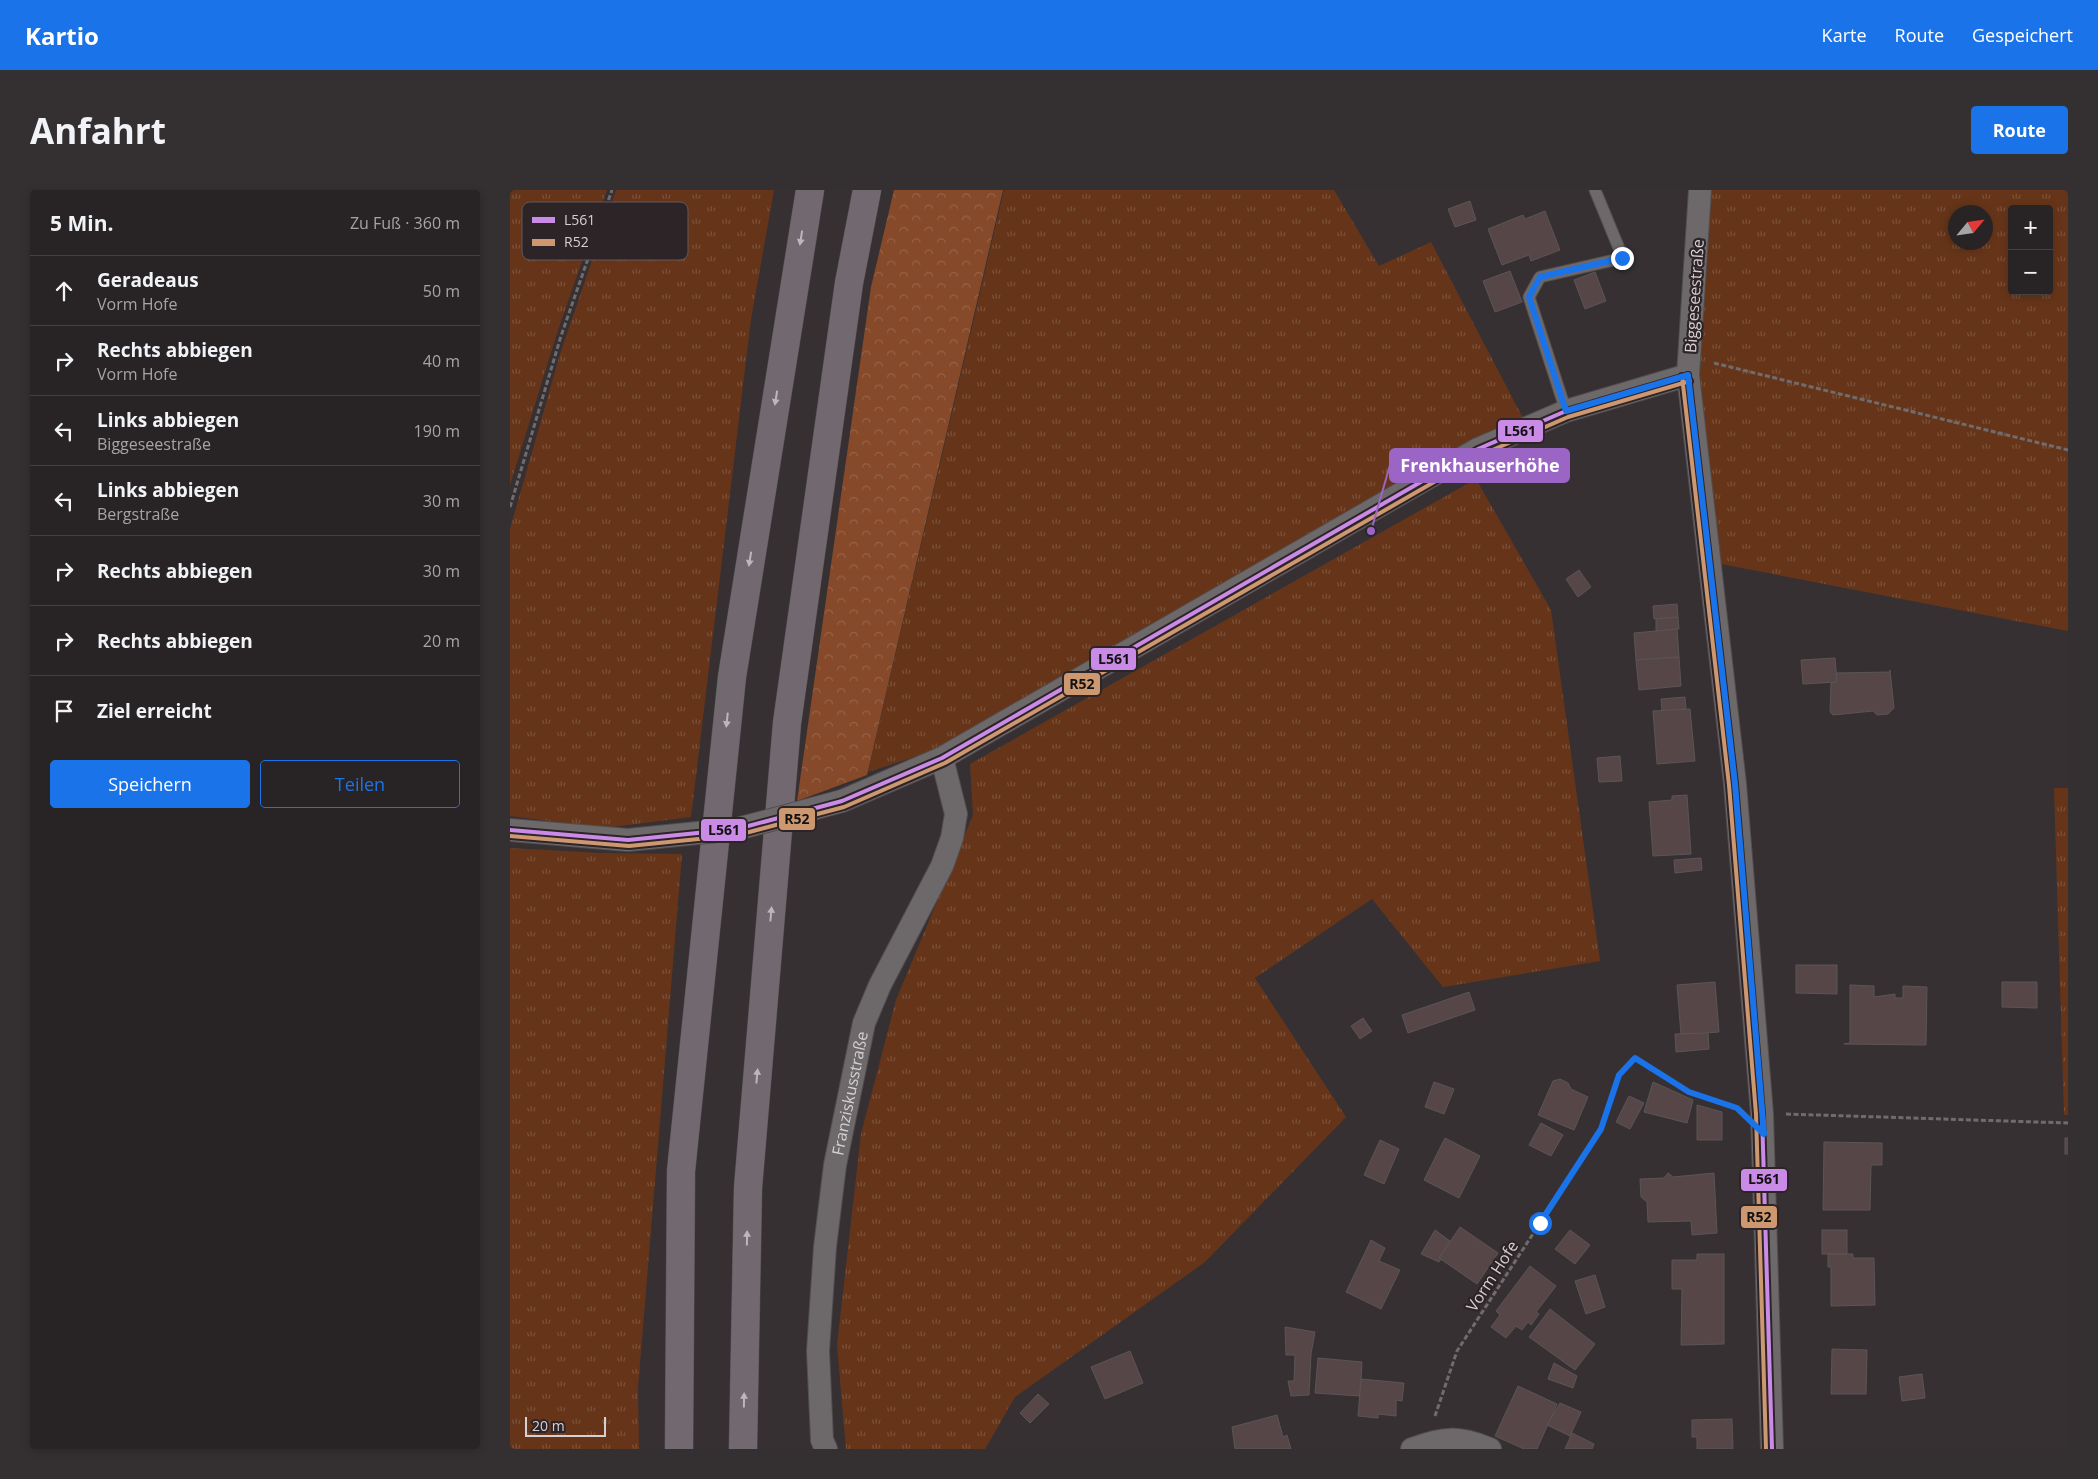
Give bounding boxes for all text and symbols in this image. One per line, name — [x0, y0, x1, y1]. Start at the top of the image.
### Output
text: Kartio — [25, 19, 99, 52]
text: Karte — [1822, 23, 1867, 47]
text: Route — [1895, 23, 1944, 47]
text: Gespeichert — [1972, 23, 2073, 47]
button: Route — [1971, 106, 2068, 154]
text: Anfahrt — [30, 107, 166, 154]
legend — [522, 202, 688, 260]
north arrow — [1948, 205, 1993, 250]
map controls — [2008, 205, 2053, 295]
button: + — [2008, 205, 2053, 250]
text: 5 Min. — [50, 209, 113, 237]
text: L561 — [564, 210, 595, 229]
text: Zu Fuß · 360 m — [350, 212, 460, 234]
one-way arrow — [797, 230, 805, 246]
text: R52 — [564, 232, 589, 251]
street label: Biggeseestraße — [1679, 238, 1709, 354]
route end — [1611, 247, 1634, 270]
button: − — [2008, 250, 2053, 295]
text: Geradeaus — [97, 267, 199, 293]
icon: ahead — [50, 277, 78, 305]
text: 50 m — [423, 280, 460, 302]
text: Vorm Hofe — [97, 293, 177, 315]
text: Rechts abbiegen — [97, 337, 253, 363]
icon: right — [50, 347, 78, 375]
text: 40 m — [423, 350, 460, 372]
text: Vorm Hofe — [97, 363, 177, 385]
one-way arrow — [771, 391, 779, 407]
text: Links abbiegen — [97, 407, 239, 433]
icon: left — [50, 417, 78, 445]
line badge: L561 — [1497, 419, 1544, 443]
text: 190 m — [414, 420, 460, 442]
text: L561 — [1504, 421, 1536, 440]
text: Biggeseestraße — [97, 433, 211, 455]
callout: Frenkhauserhöhe — [1390, 449, 1569, 482]
text: Frenkhauserhöhe — [1400, 453, 1560, 477]
text: Links abbiegen — [97, 477, 239, 503]
icon: left — [50, 487, 78, 515]
text: 30 m — [423, 490, 460, 512]
text: Bergstraße — [97, 503, 179, 525]
one-way arrow — [746, 551, 754, 567]
icon: right — [50, 557, 78, 585]
text: Rechts abbiegen — [97, 558, 253, 584]
text: 30 m — [423, 560, 460, 582]
icon: right — [50, 627, 78, 655]
text: Rechts abbiegen — [97, 628, 253, 654]
text: 20 m — [423, 630, 460, 652]
line badge: L561 — [1090, 647, 1137, 671]
text: L561 — [1098, 649, 1130, 668]
line badge: R52 — [1063, 672, 1101, 696]
text: R52 — [1069, 674, 1095, 693]
icon: arrive — [50, 697, 78, 725]
text: Ziel erreicht — [97, 698, 212, 724]
one-way arrow — [723, 712, 731, 728]
button: Speichern — [50, 760, 250, 808]
button: Teilen — [260, 760, 460, 808]
line badge: R52 — [778, 807, 816, 831]
text: R52 — [784, 809, 810, 828]
line badge: L561 — [700, 818, 747, 842]
text: L561 — [708, 820, 740, 839]
one-way arrow — [767, 906, 775, 922]
street label: Franziskusstraße — [826, 1029, 873, 1157]
one-way arrow — [754, 1067, 762, 1083]
line badge: L561 — [1740, 1168, 1788, 1192]
text: L561 — [1748, 1169, 1780, 1188]
line badge: R52 — [1740, 1205, 1778, 1229]
text: R52 — [1746, 1207, 1772, 1226]
route start — [1529, 1212, 1552, 1235]
one-way arrow — [743, 1230, 751, 1246]
street label: Vorm Hofe — [1461, 1236, 1523, 1316]
one-way arrow — [740, 1392, 748, 1408]
scale bar — [525, 1414, 606, 1437]
text: 20 m — [532, 1416, 565, 1435]

